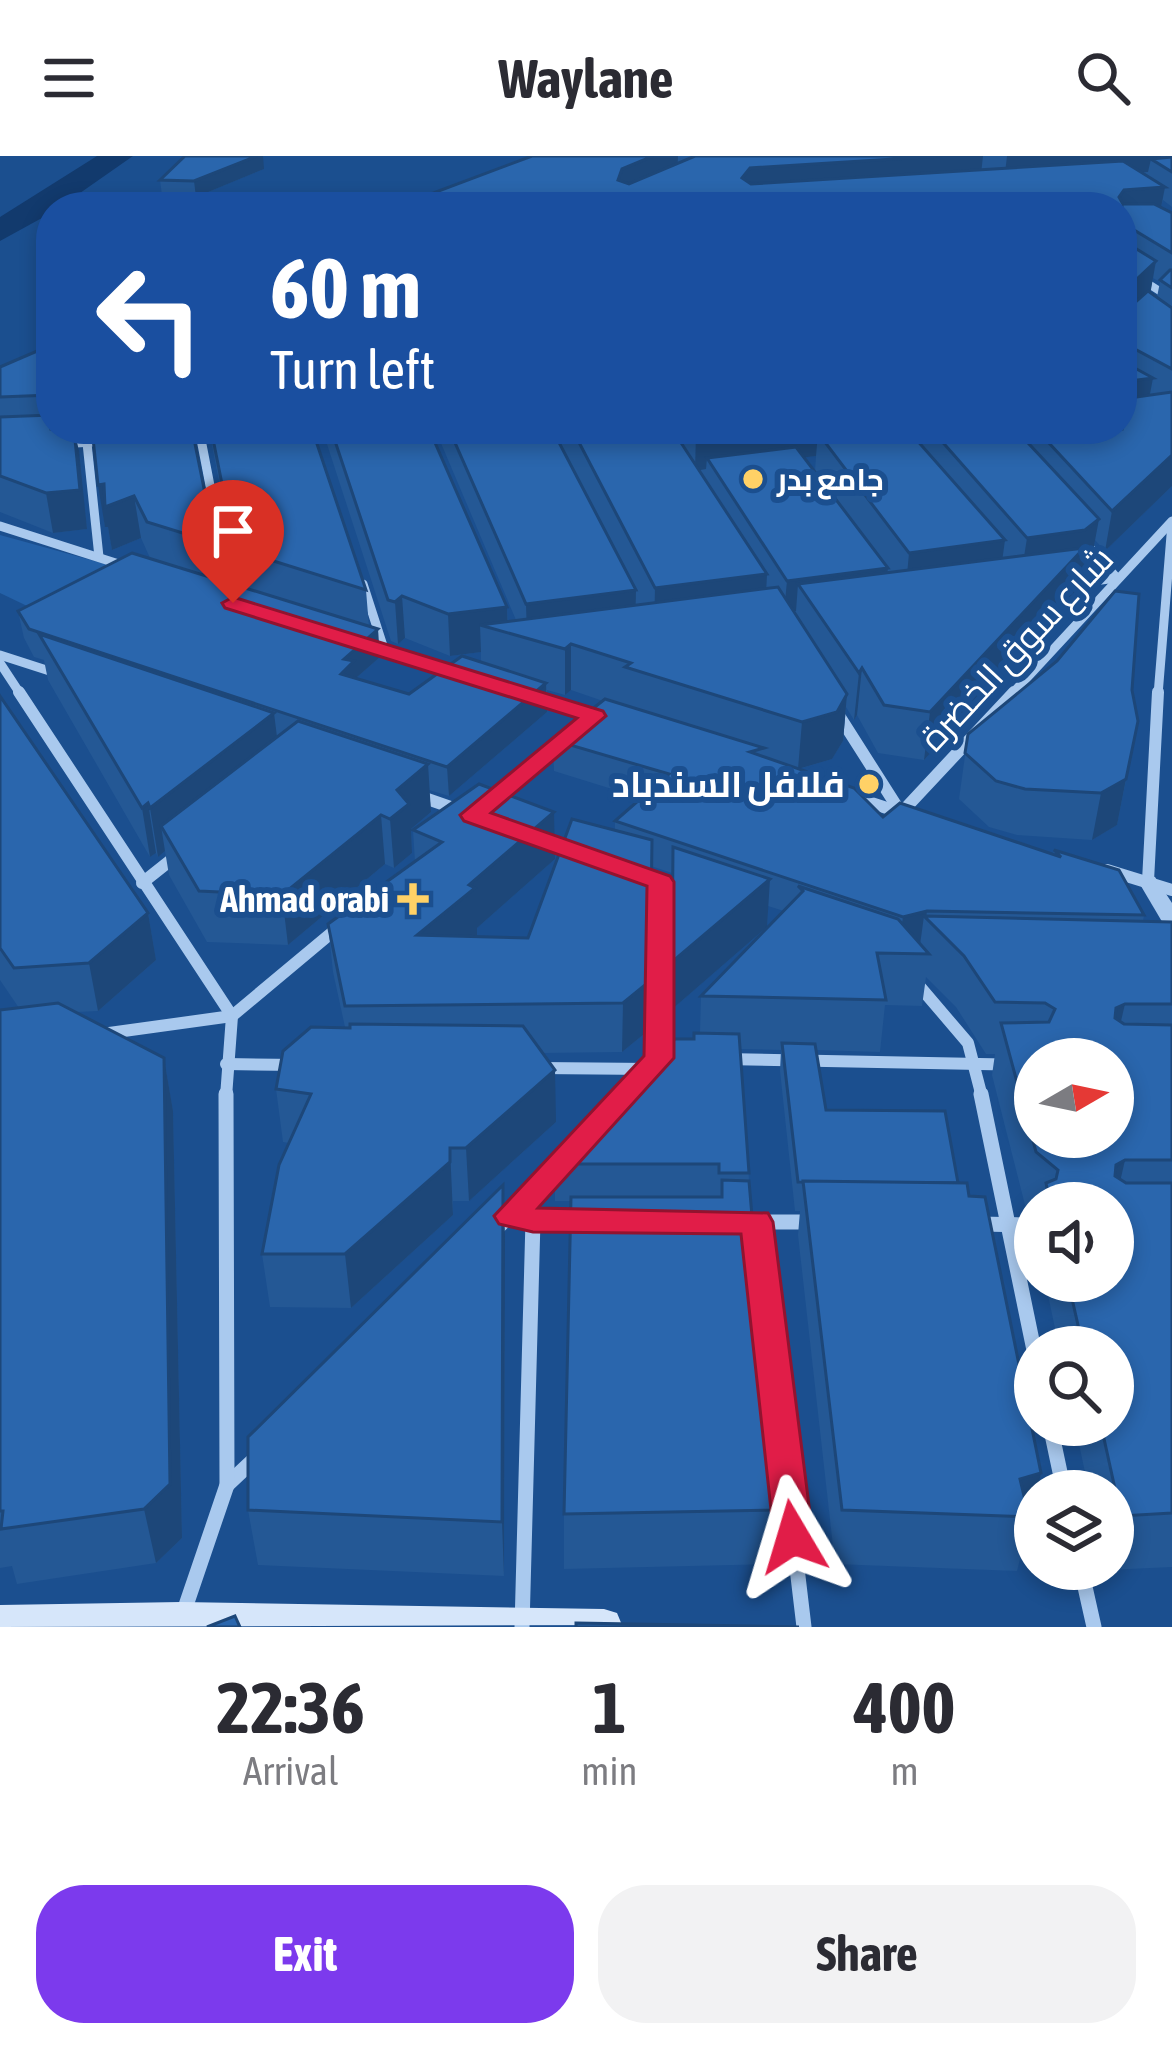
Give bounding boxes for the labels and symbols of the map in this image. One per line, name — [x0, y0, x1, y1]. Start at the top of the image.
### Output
place label: جامع بدر — [776, 462, 884, 500]
marker: جامع بدر — [740, 466, 766, 492]
pin — [182, 480, 284, 603]
street label: شارع سوق الخضرة — [911, 537, 1124, 762]
place label: فلافل السندباد — [612, 763, 845, 806]
marker: فلافل السندباد — [856, 771, 882, 797]
place label: Ahmad orabi — [219, 878, 389, 920]
marker: Ahmad orabi — [400, 886, 426, 912]
north arrow — [1014, 1038, 1134, 1158]
position arrow — [730, 1474, 856, 1600]

